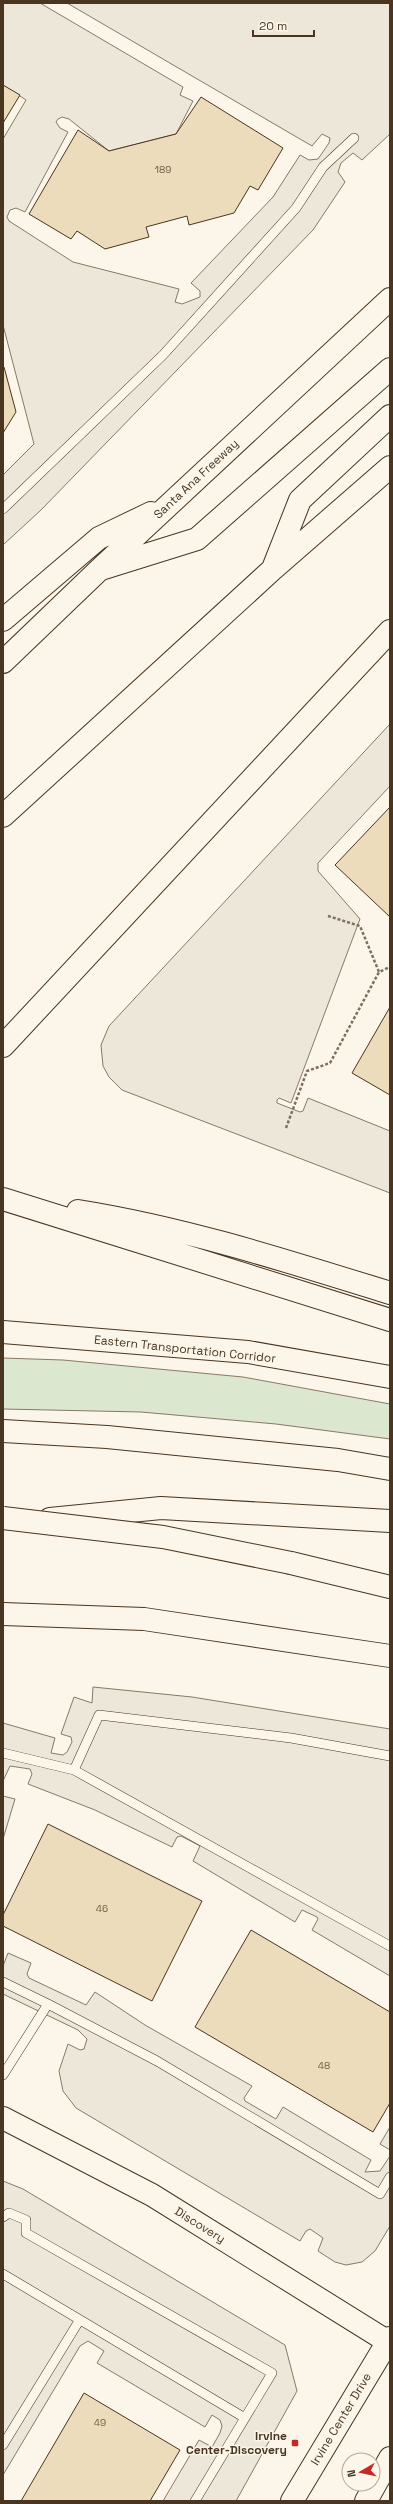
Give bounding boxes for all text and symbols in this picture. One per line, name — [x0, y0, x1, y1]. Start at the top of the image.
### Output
scale bar — [253, 12, 314, 38]
text: 20 m — [259, 18, 287, 34]
house number: 189 — [155, 163, 171, 176]
street label: Santa Ana Freeway — [150, 436, 242, 522]
street label: Eastern Transportation Corridor — [93, 1331, 277, 1367]
house number: 46 — [96, 1902, 108, 1915]
house number: 48 — [318, 2059, 330, 2072]
street label: Discovery — [172, 2203, 228, 2247]
street label: Irvine Center Drive — [307, 2370, 375, 2468]
house number: 49 — [94, 2416, 106, 2429]
place label: Irvine Center-Discovery — [186, 2428, 287, 2458]
marker: Irvine Center-Discovery — [290, 2438, 300, 2448]
north arrow — [341, 2452, 381, 2492]
text: N — [344, 2469, 359, 2478]

